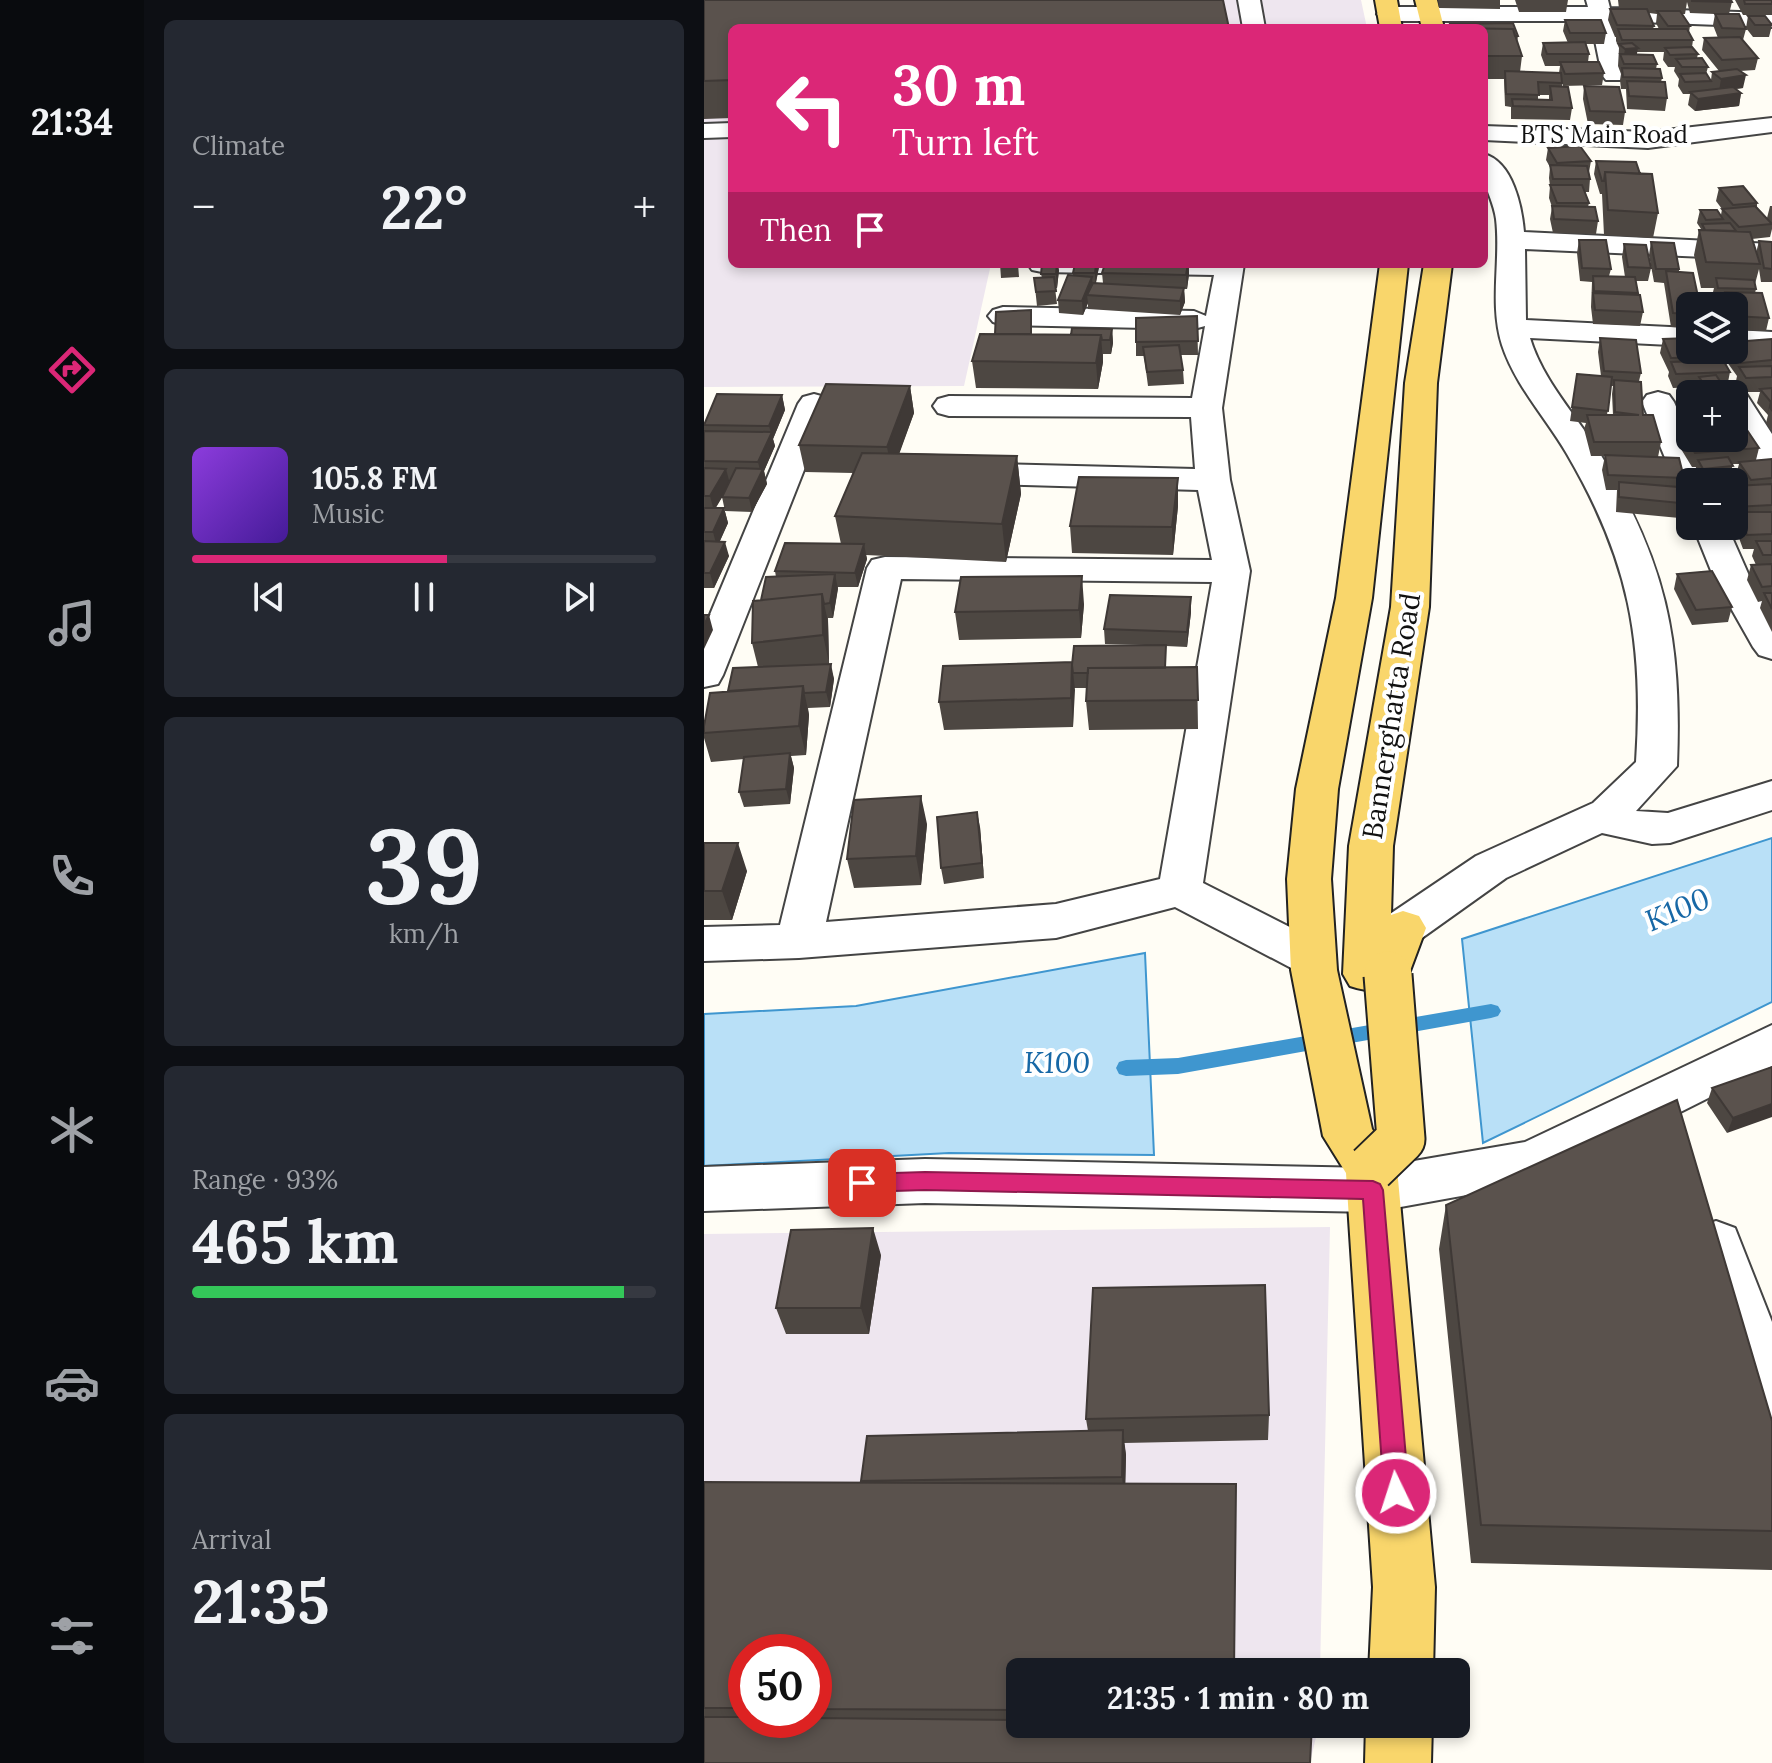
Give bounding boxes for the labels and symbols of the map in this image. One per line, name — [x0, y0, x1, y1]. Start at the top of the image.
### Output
street label: BTS Main Road — [1520, 119, 1688, 150]
street label: Bannerghatta Road — [1354, 590, 1428, 842]
water label: K100 — [1639, 879, 1715, 939]
water label: K100 — [1024, 1043, 1090, 1081]
pin — [828, 1149, 896, 1217]
position arrow — [1354, 1451, 1438, 1535]
speed limit sign: 50 — [728, 1634, 832, 1738]

